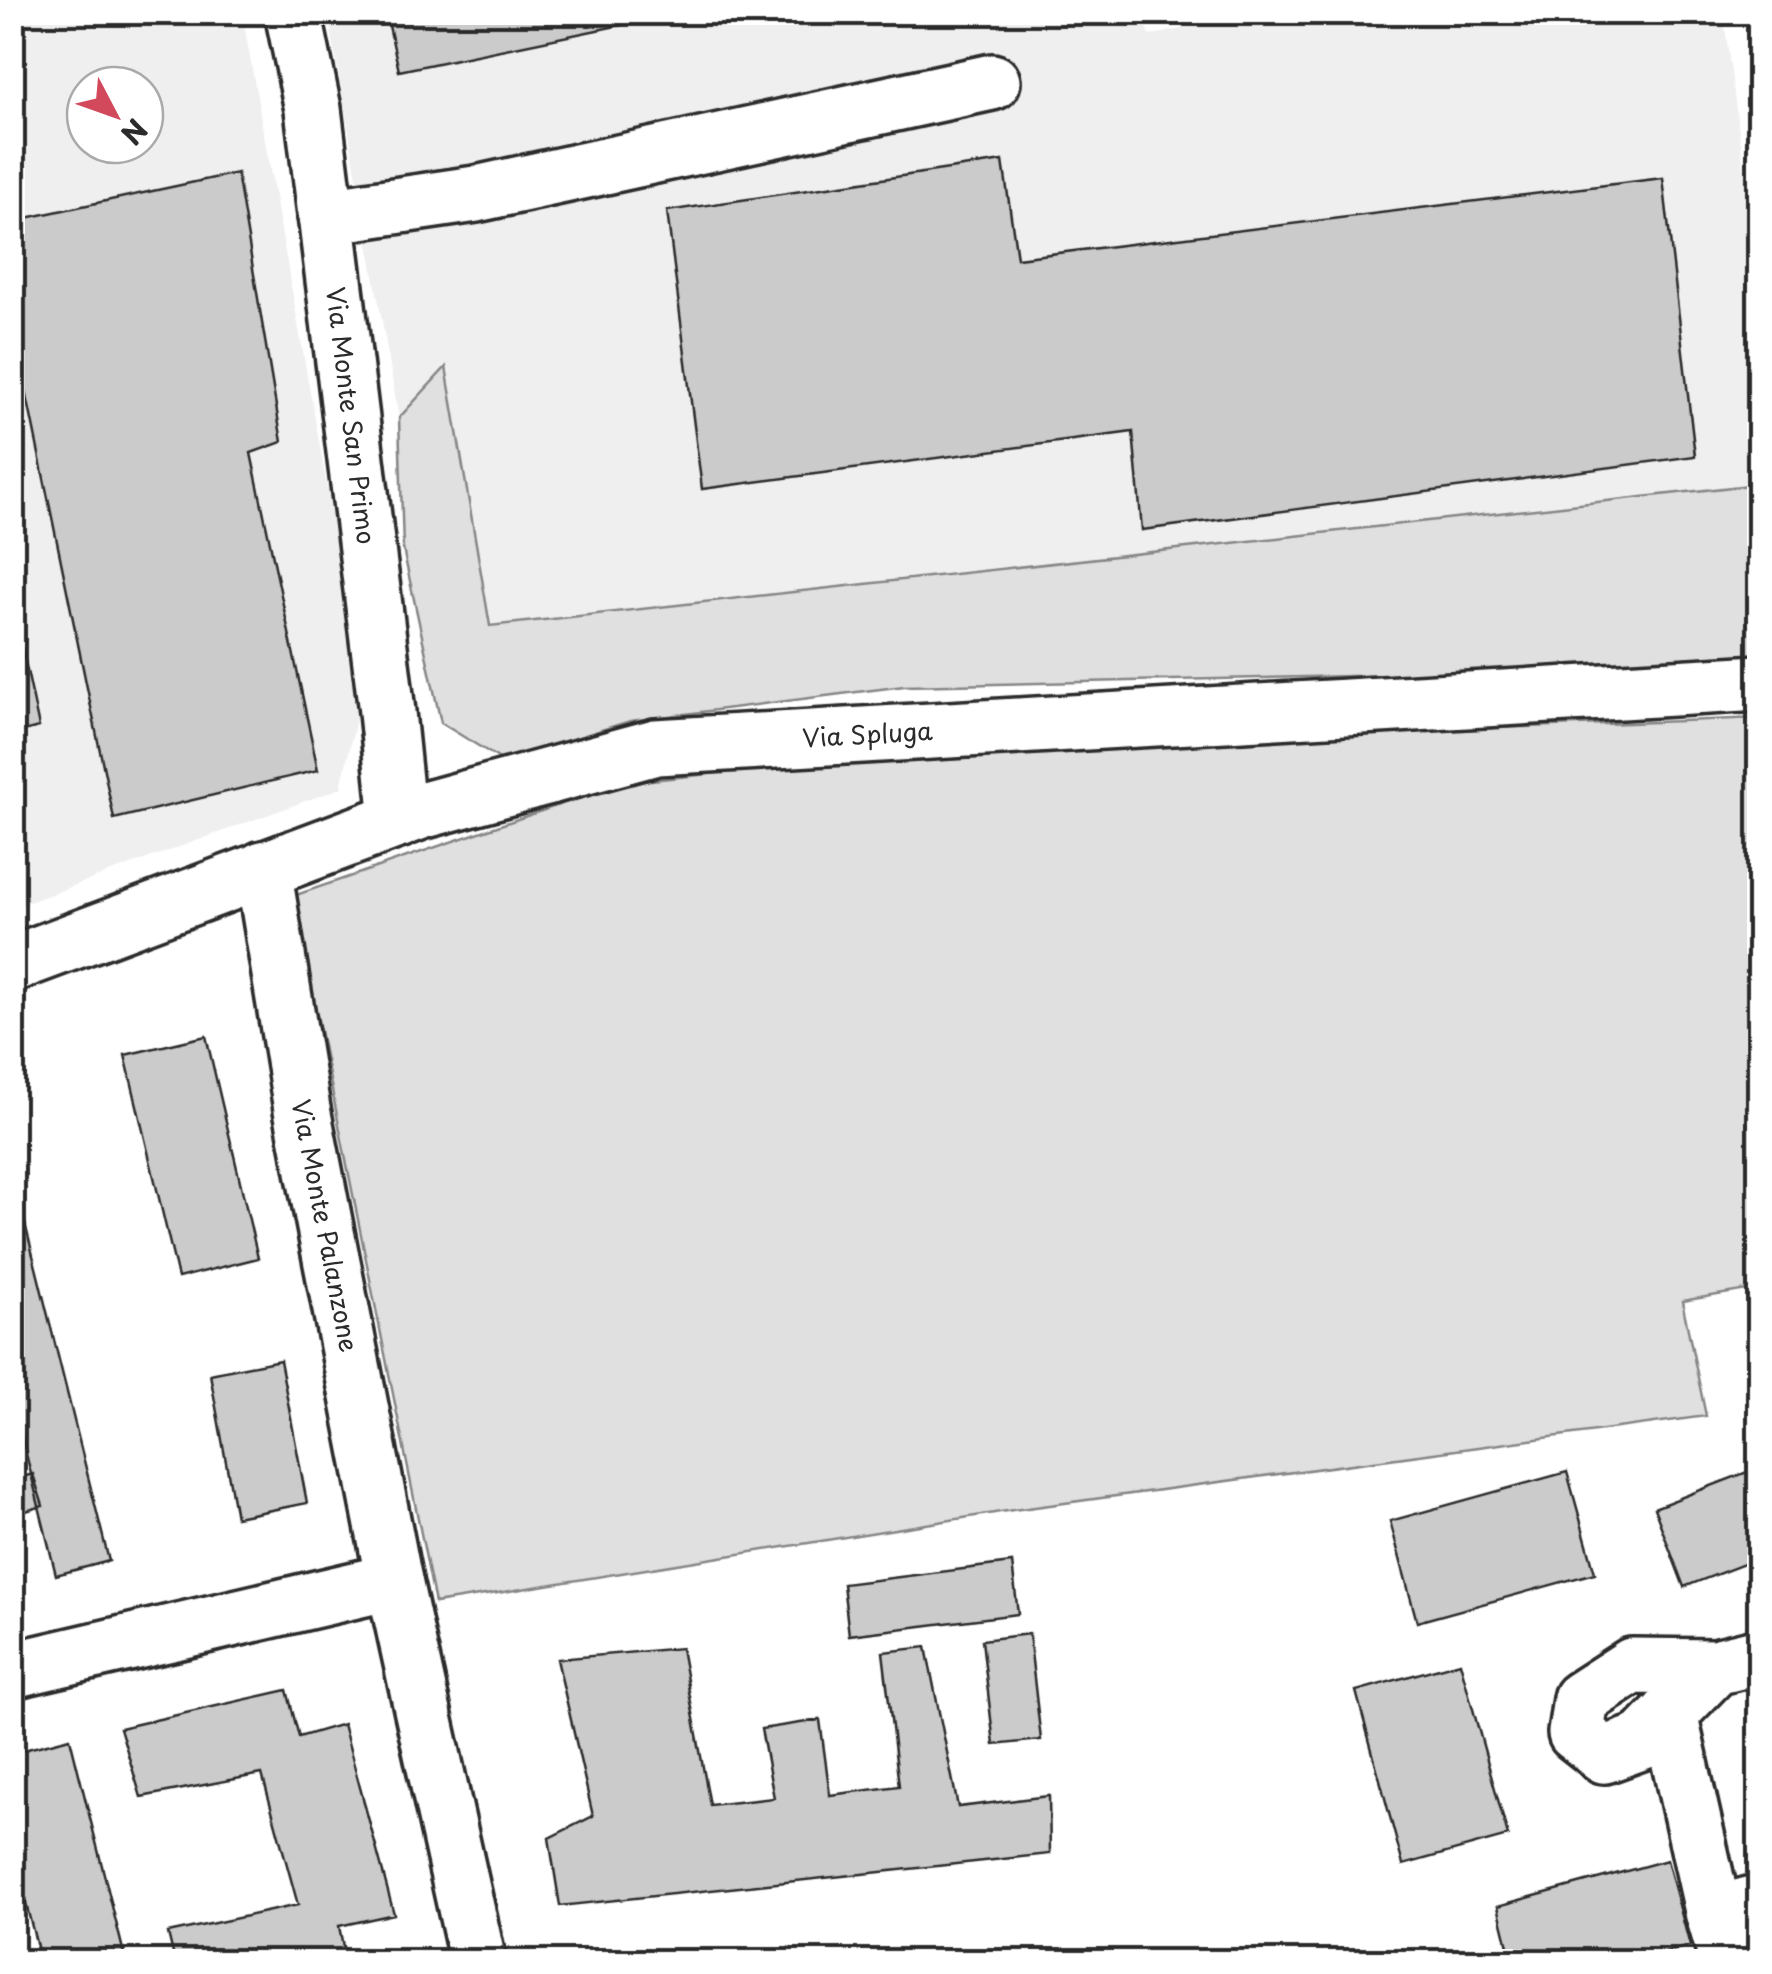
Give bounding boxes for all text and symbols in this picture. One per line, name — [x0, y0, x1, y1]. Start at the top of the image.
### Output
north arrow — [65, 65, 165, 165]
text: N — [111, 110, 159, 155]
street label: Via Monte San Primo — [317, 285, 386, 546]
street label: Via Spluga — [801, 711, 934, 756]
street label: Via Monte Palanzone — [283, 1096, 369, 1355]

